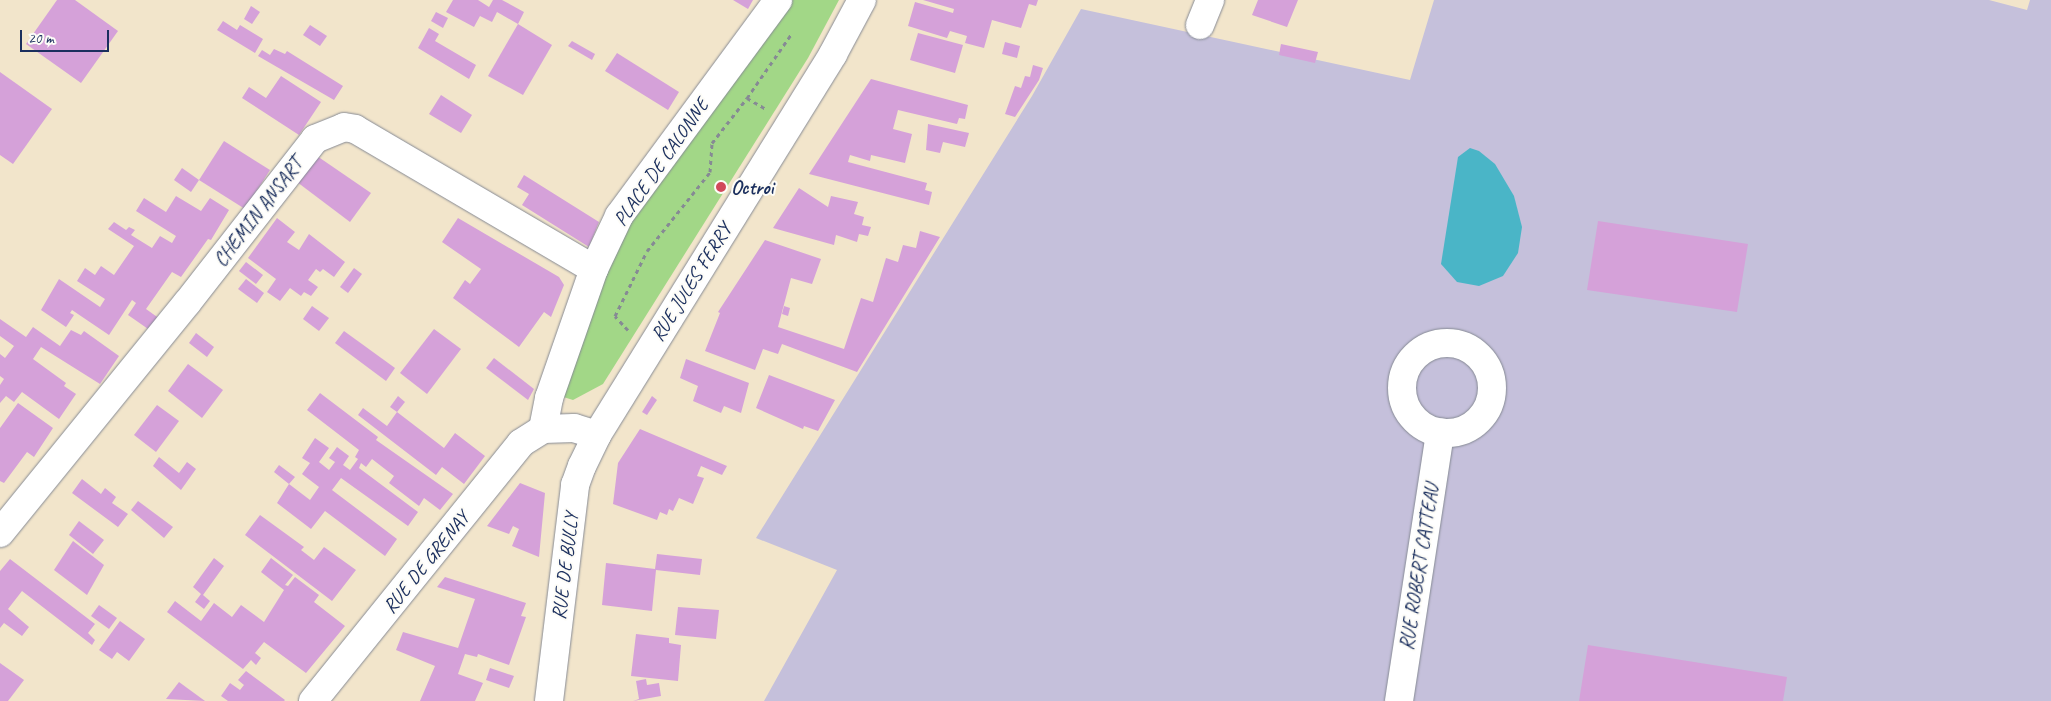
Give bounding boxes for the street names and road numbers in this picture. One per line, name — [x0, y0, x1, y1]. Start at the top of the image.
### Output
street label: PLACE DE CALONNE — [608, 94, 714, 230]
street label: CHEMIN ANSART — [208, 153, 308, 271]
street label: RUE JULES FERRY — [646, 219, 736, 345]
street label: RUE ROBERT CATTEAU — [1394, 483, 1444, 651]
street label: RUE DE GRENAY — [378, 506, 474, 618]
street label: RUE DE BULLY — [547, 511, 583, 621]

